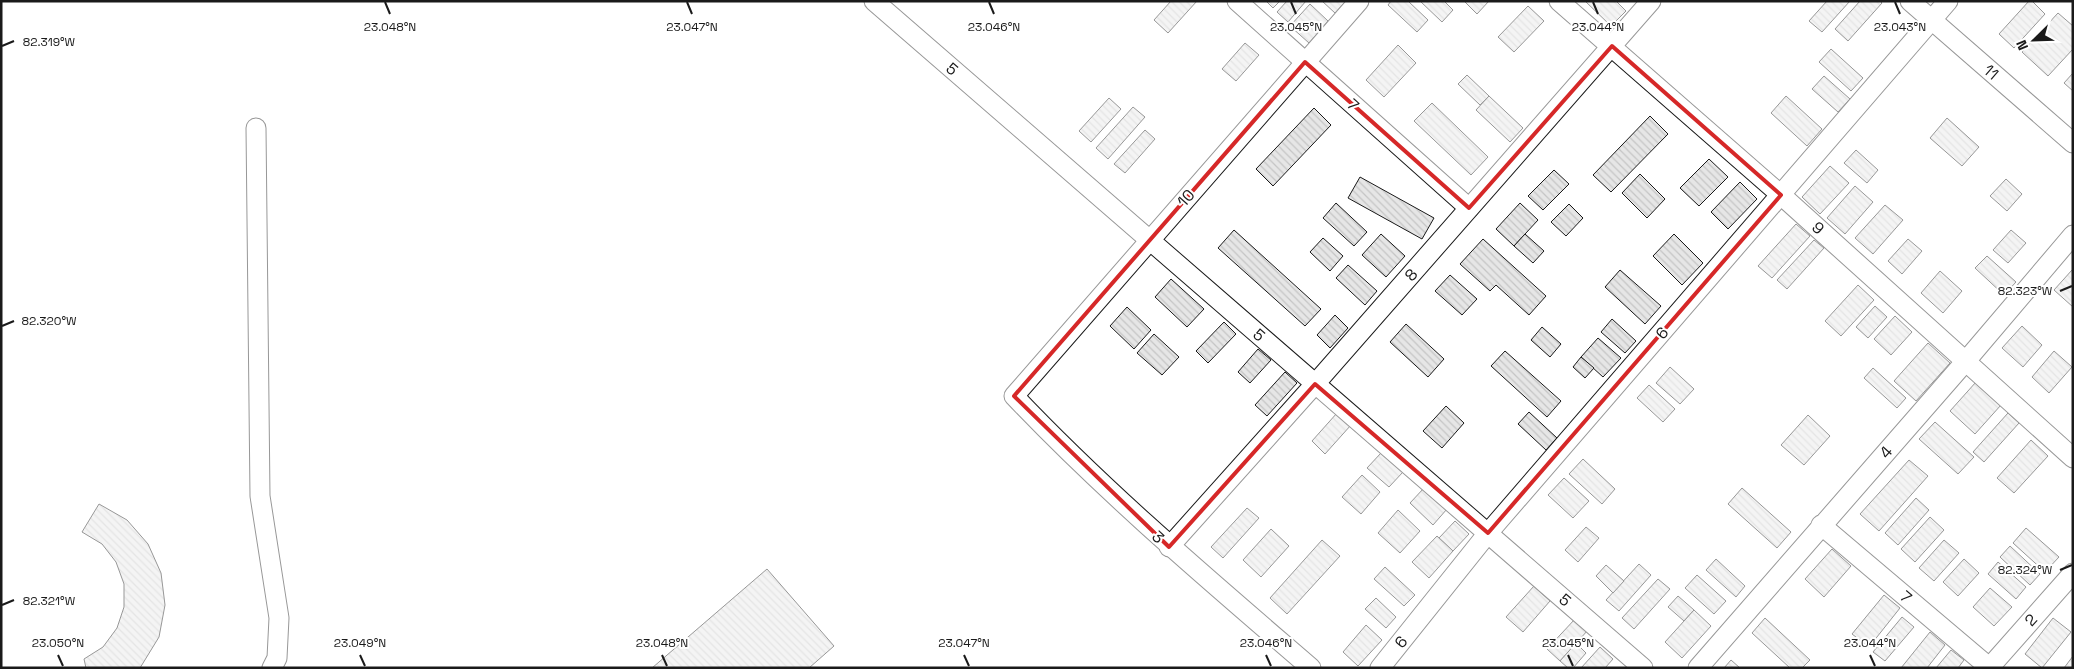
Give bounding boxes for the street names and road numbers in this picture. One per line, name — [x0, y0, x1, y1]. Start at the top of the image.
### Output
street label: 5 — [941, 58, 963, 80]
street label: 11 — [1979, 60, 2003, 84]
street label: 7 — [1343, 94, 1363, 116]
street label: 10 — [1173, 185, 1199, 211]
street label: 9 — [1807, 217, 1829, 239]
street label: 8 — [1400, 264, 1422, 286]
street label: 6 — [1651, 322, 1673, 344]
street label: 5 — [1248, 324, 1270, 346]
street label: 4 — [1875, 441, 1897, 463]
street label: 3 — [1147, 526, 1169, 548]
street label: 7 — [1896, 586, 1916, 608]
street label: 5 — [1554, 589, 1576, 611]
street label: 2 — [2020, 609, 2042, 631]
street label: 6 — [1390, 632, 1412, 652]

